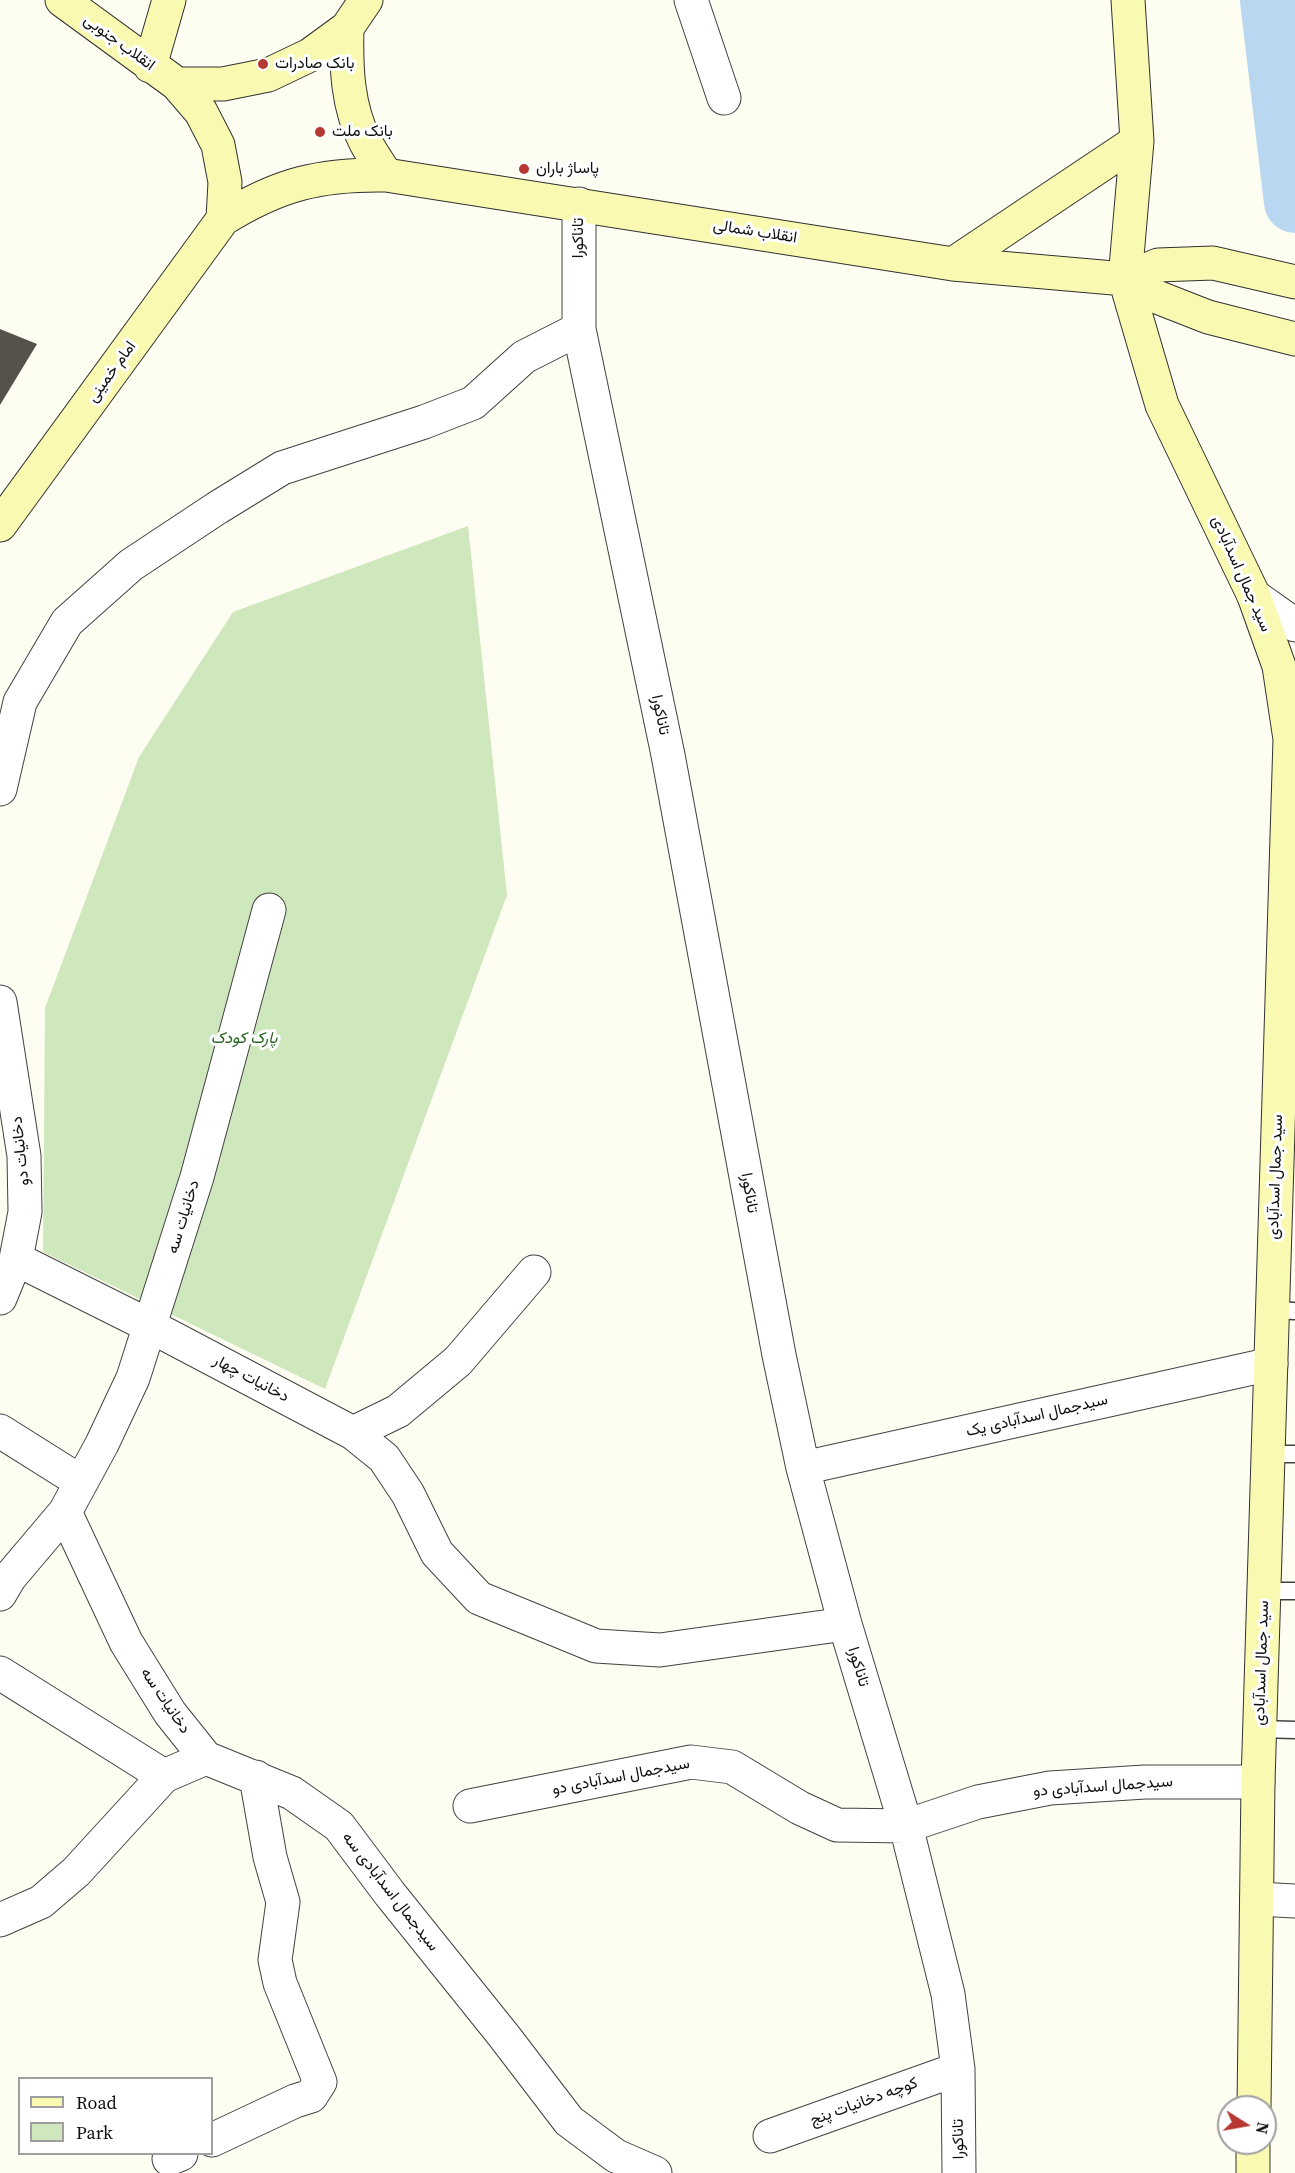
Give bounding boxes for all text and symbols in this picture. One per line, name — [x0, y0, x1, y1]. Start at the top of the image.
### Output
street label: انقلاب جنوبی — [80, 11, 158, 75]
place label: بانک صادرات — [275, 54, 355, 74]
marker: بانک صادرات — [256, 57, 270, 71]
place label: بانک ملت — [332, 122, 393, 142]
marker: بانک ملت — [313, 125, 327, 139]
place label: پاساژ باران — [536, 159, 599, 179]
marker: پاساژ باران — [517, 162, 531, 176]
street label: انقلاب شمالی — [712, 216, 798, 248]
street label: تاناکورا — [569, 218, 589, 258]
street label: امام خمینی — [83, 338, 141, 406]
street label: سید جمال اسدآبادی — [1207, 513, 1275, 635]
street label: تاناکورا — [646, 693, 674, 737]
park label: پارک کودک — [211, 1029, 277, 1049]
street label: سید جمال اسدآبادی — [1264, 1114, 1288, 1240]
street label: دخانیات دو — [8, 1115, 34, 1187]
street label: تاناکورا — [736, 1171, 762, 1215]
street label: دخانیات سه — [164, 1178, 204, 1256]
street label: دخانیات چهار — [210, 1351, 292, 1407]
street label: سیدجمال اسدآبادی یک — [964, 1390, 1110, 1442]
street label: سید جمال اسدآبادی — [1250, 1600, 1274, 1726]
street label: تاناکورا — [843, 1645, 873, 1689]
street label: دخانیات سه — [136, 1664, 194, 1738]
street label: سیدجمال اسدآبادی دو — [551, 1754, 691, 1800]
street label: سیدجمال اسدآبادی دو — [1033, 1773, 1173, 1801]
street label: سیدجمال اسدآبادی سه — [337, 1829, 443, 1955]
street label: کوچه دخانیات پنج — [808, 2074, 920, 2130]
legend — [18, 2077, 213, 2155]
text: Road — [76, 2090, 117, 2115]
north arrow — [1217, 2095, 1277, 2155]
street label: تاناکورا — [949, 2119, 969, 2159]
text: Park — [76, 2120, 113, 2145]
text: N — [1251, 2120, 1275, 2136]

